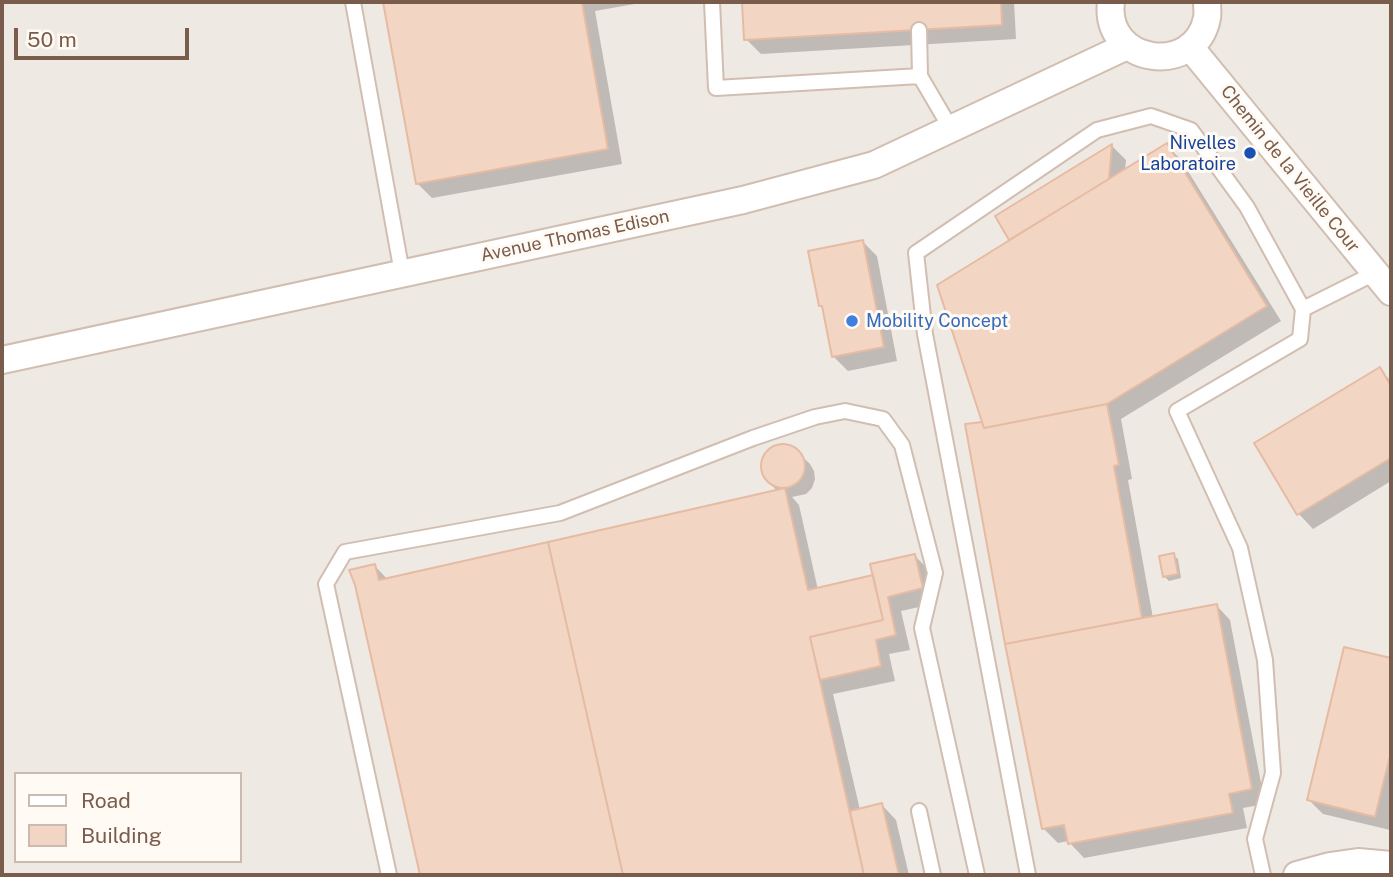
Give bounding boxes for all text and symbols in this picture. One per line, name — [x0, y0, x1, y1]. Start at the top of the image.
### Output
scale bar — [18, 14, 192, 58]
text: 50 m — [27, 27, 77, 52]
street label: Chemin de la Vieille Cour — [1216, 81, 1364, 257]
place label: Nivelles Laboratoire — [1140, 132, 1236, 174]
marker: Nivelles Laboratoire — [1242, 145, 1258, 161]
street label: Avenue Thomas Edison — [479, 205, 671, 267]
place label: Mobility Concept — [866, 310, 1008, 332]
marker: Mobility Concept — [844, 313, 860, 329]
legend — [14, 772, 242, 863]
text: Road — [81, 788, 131, 813]
text: Building — [81, 823, 162, 848]

